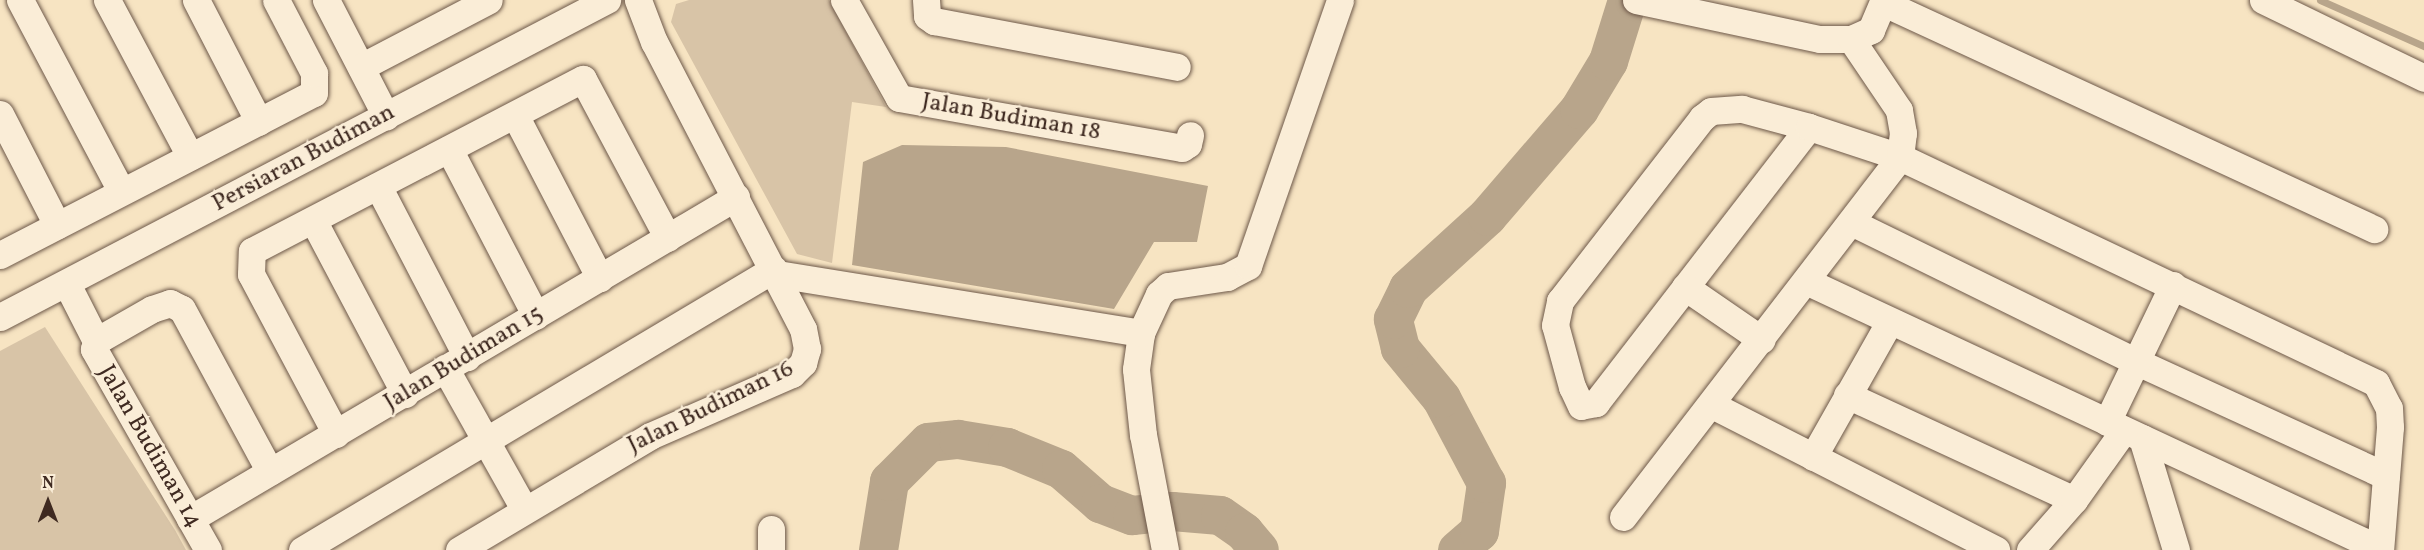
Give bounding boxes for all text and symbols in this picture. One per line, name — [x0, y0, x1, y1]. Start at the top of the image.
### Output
street label: Jalan Budiman 18 — [919, 88, 1103, 148]
street label: Persiaran Budiman — [208, 99, 400, 219]
street label: Jalan Budiman 15 — [379, 300, 549, 418]
street label: Jalan Budiman 16 — [623, 355, 799, 461]
street label: Jalan Budiman 14 — [91, 360, 207, 534]
north arrow — [18, 472, 78, 532]
text: N — [42, 473, 54, 495]

